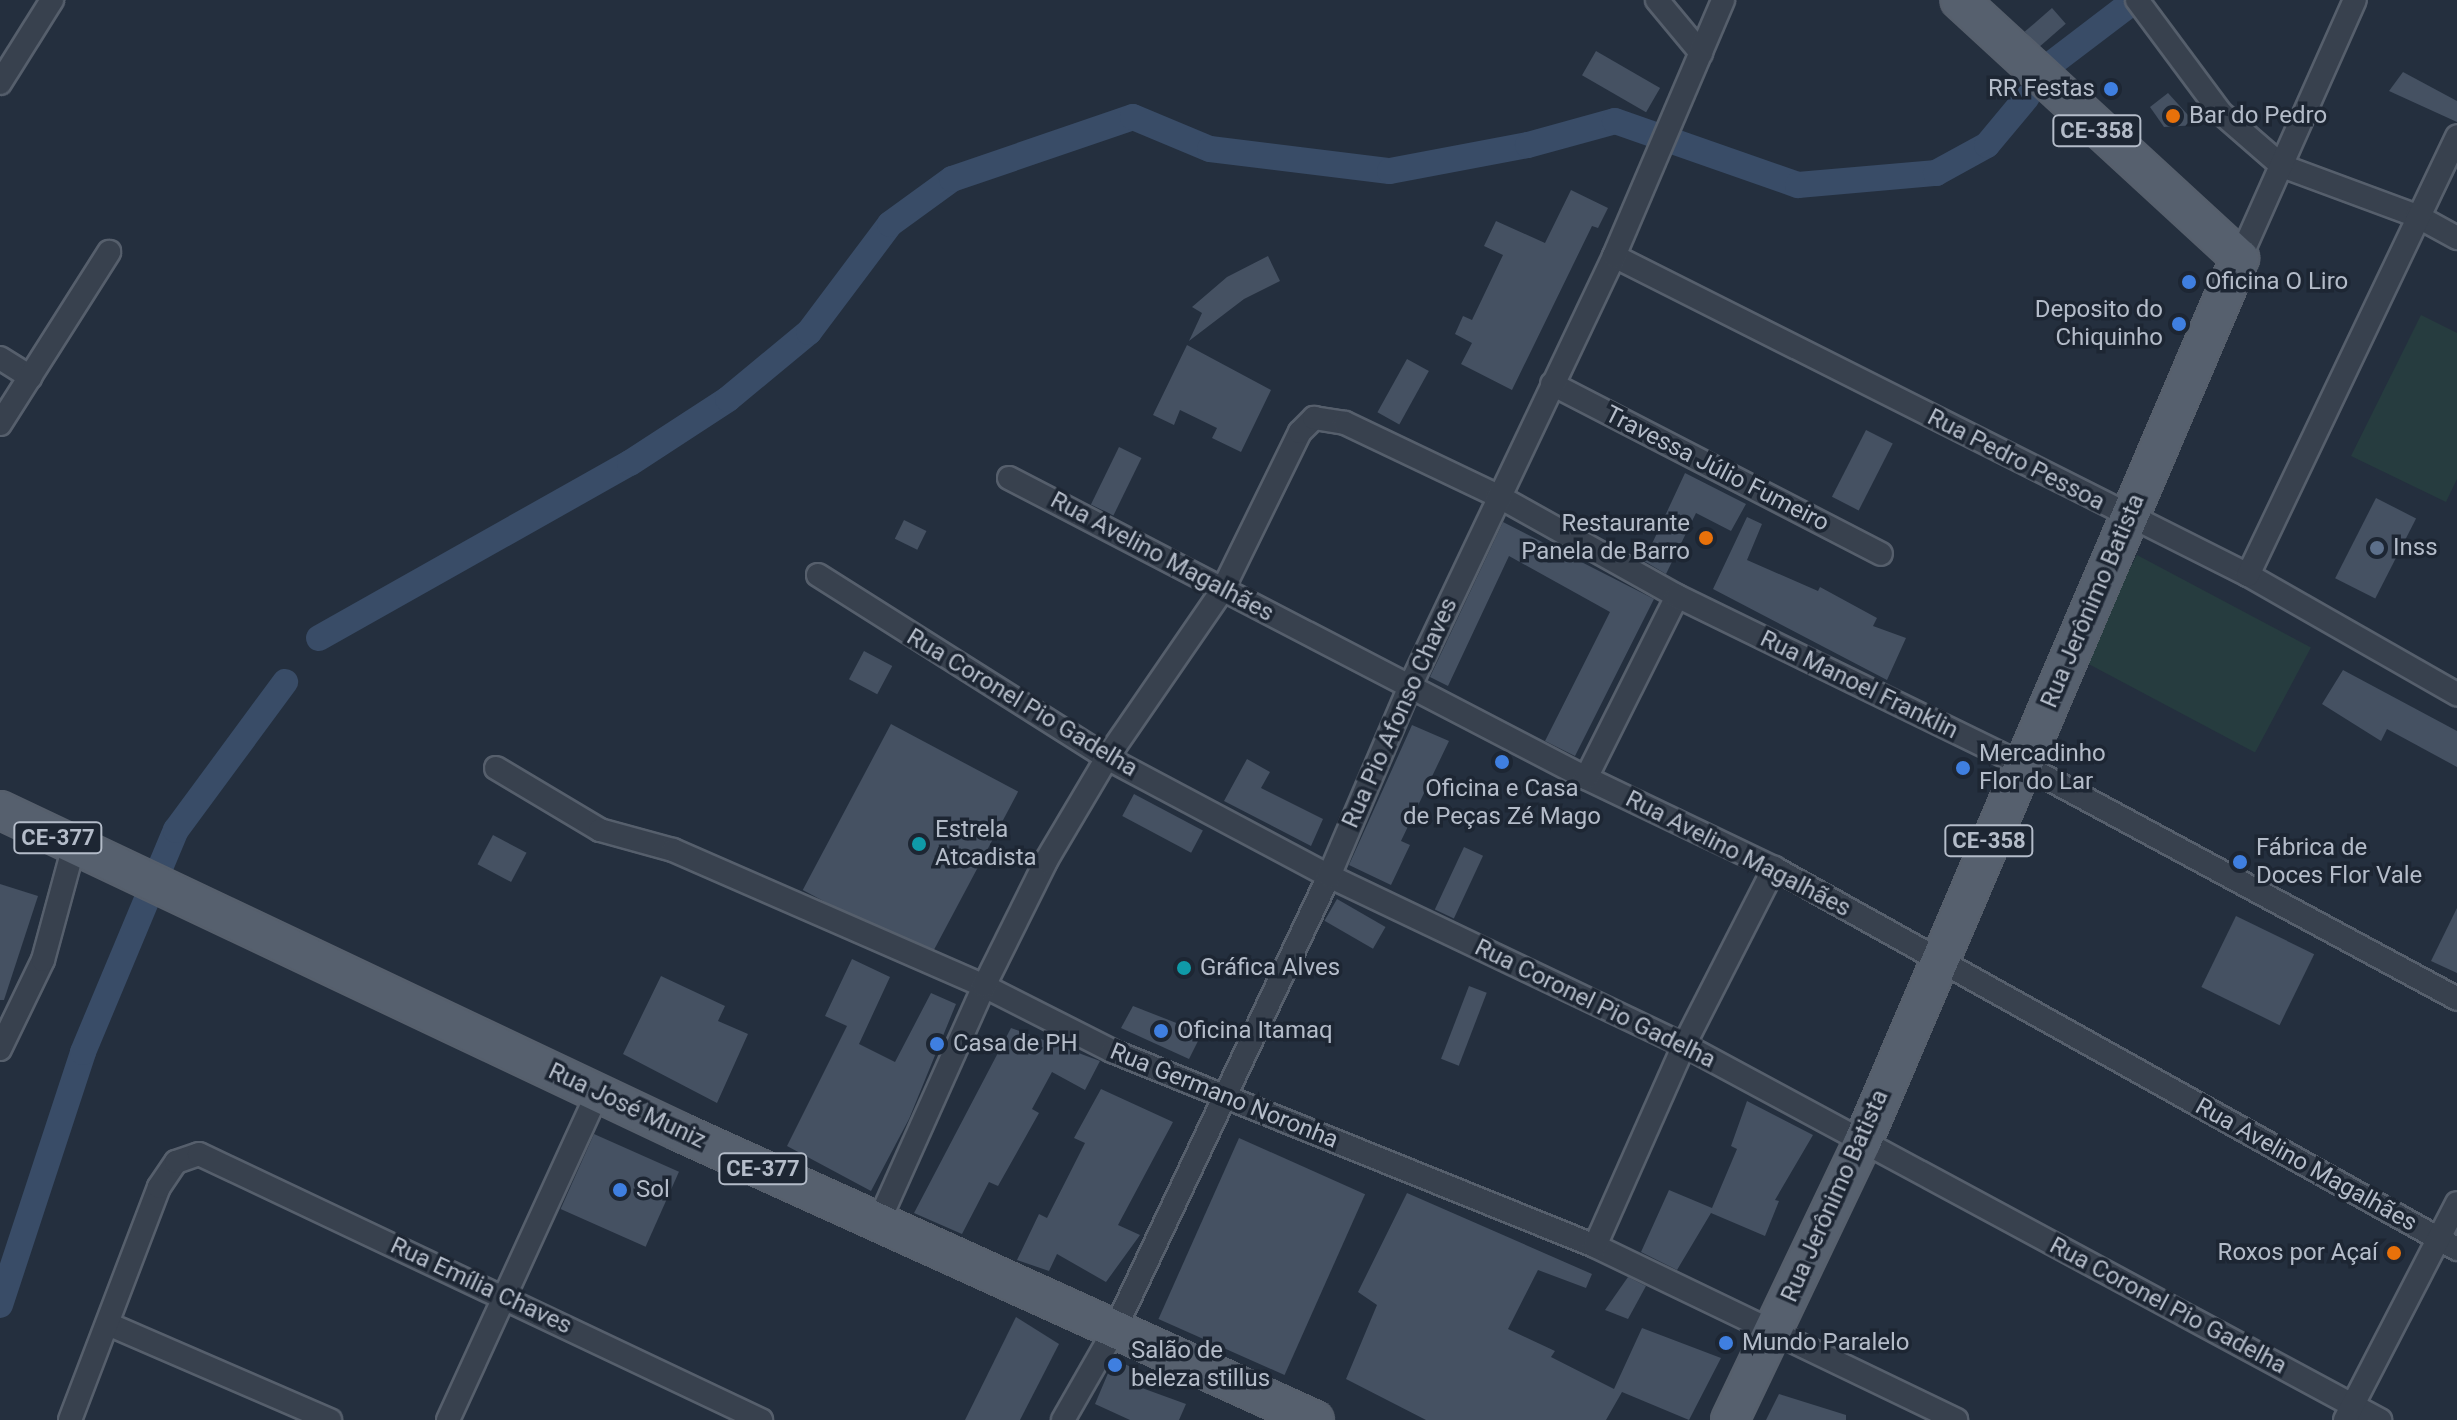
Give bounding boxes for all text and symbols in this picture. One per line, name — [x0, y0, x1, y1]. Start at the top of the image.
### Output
place label: RR Festas — [1988, 75, 2095, 103]
marker: RR Festas — [2102, 80, 2120, 98]
place label: Bar do Pedro — [2189, 102, 2327, 130]
marker: Bar do Pedro — [2164, 107, 2182, 125]
road number: CE-358 — [2051, 113, 2143, 149]
place label: Oficina O Liro — [2205, 268, 2348, 296]
marker: Oficina O Liro — [2180, 273, 2198, 291]
place label: Deposito do Chiquinho — [2035, 296, 2163, 352]
marker: Deposito do Chiquinho — [2170, 315, 2188, 333]
street label: Travessa Júlio Fumeiro — [1600, 400, 1834, 538]
street label: Rua Pedro Pessoa — [1923, 403, 2109, 517]
street label: Rua Avelino Magalhães — [1045, 486, 1279, 628]
street label: Rua Jerônimo Batista — [2035, 490, 2151, 712]
place label: Restaurante Panela de Barro — [1521, 510, 1690, 566]
marker: Restaurante Panela de Barro — [1697, 529, 1715, 547]
place label: Inss — [2393, 534, 2438, 562]
marker: Inss — [2368, 539, 2386, 557]
street label: Rua Pio Afonso Chaves — [1336, 593, 1464, 833]
street label: Rua Coronel Pio Gadelha — [901, 623, 1143, 783]
street label: Rua Manoel Franklin — [1755, 625, 1963, 745]
place label: Mercadinho Flor do Lar — [1979, 740, 2106, 796]
marker: Oficina e Casa de Peças Zé Mago — [1493, 753, 1511, 771]
marker: Mercadinho Flor do Lar — [1954, 759, 1972, 777]
place label: Oficina e Casa de Peças Zé Mago — [1403, 775, 1601, 831]
street label: Rua Avelino Magalhães — [1621, 785, 1855, 923]
place label: Estrela Atcadista — [935, 816, 1037, 872]
road number: CE-377 — [12, 820, 104, 856]
road number: CE-358 — [1943, 823, 2035, 859]
place label: Fábrica de Doces Flor Vale — [2256, 834, 2422, 890]
marker: Estrela Atcadista — [910, 835, 928, 853]
marker: Fábrica de Doces Flor Vale — [2231, 853, 2249, 871]
street label: Rua Coronel Pio Gadelha — [1470, 933, 1720, 1075]
place label: Gráfica Alves — [1200, 954, 1340, 982]
marker: Gráfica Alves — [1175, 959, 1193, 977]
place label: Oficina Itamaq — [1177, 1017, 1333, 1045]
marker: Oficina Itamaq — [1152, 1022, 1170, 1040]
place label: Casa de PH — [953, 1030, 1078, 1058]
marker: Casa de PH — [928, 1035, 946, 1053]
street label: Rua Germano Noronha — [1106, 1037, 1342, 1155]
street label: Rua José Muniz — [544, 1057, 710, 1155]
street label: Rua Jerônimo Batista — [1775, 1085, 1895, 1307]
street label: Rua Avelino Magalhães — [2190, 1092, 2422, 1238]
road number: CE-377 — [717, 1151, 809, 1187]
place label: Sol — [636, 1176, 670, 1204]
marker: Sol — [611, 1181, 629, 1199]
street label: Rua Emília Chaves — [386, 1231, 576, 1341]
street label: Rua Coronel Pio Gadelha — [2045, 1231, 2291, 1381]
place label: Roxos por Açaí — [2218, 1239, 2378, 1267]
marker: Roxos por Açaí — [2385, 1244, 2403, 1262]
place label: Mundo Paralelo — [1742, 1329, 1909, 1357]
marker: Mundo Paralelo — [1717, 1334, 1735, 1352]
place label: Salão de beleza stillus — [1131, 1337, 1270, 1393]
marker: Salão de beleza stillus — [1106, 1356, 1124, 1374]

